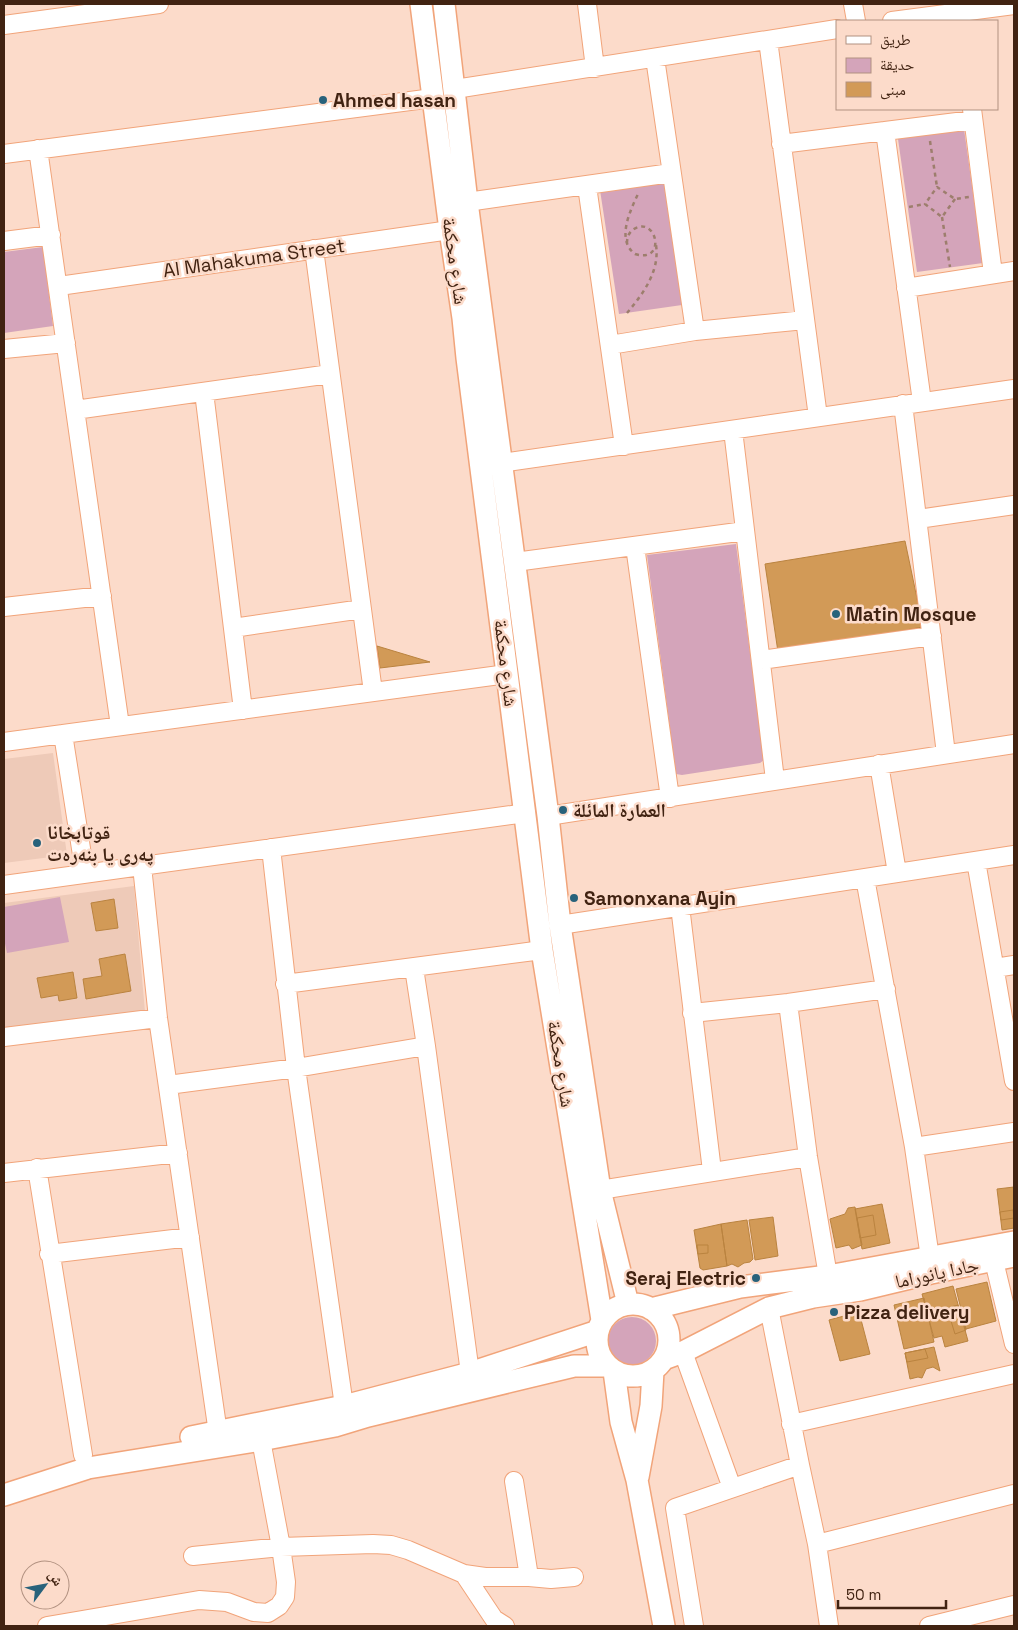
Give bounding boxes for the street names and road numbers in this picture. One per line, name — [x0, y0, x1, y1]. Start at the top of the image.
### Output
street label: شارع محكمة — [437, 216, 473, 306]
street label: Al Mahakuma Street — [161, 233, 347, 283]
street label: شارع محكمة — [488, 618, 524, 708]
street label: شارع محكمة — [542, 1019, 580, 1109]
street label: جادا پانوراما — [893, 1252, 981, 1294]

